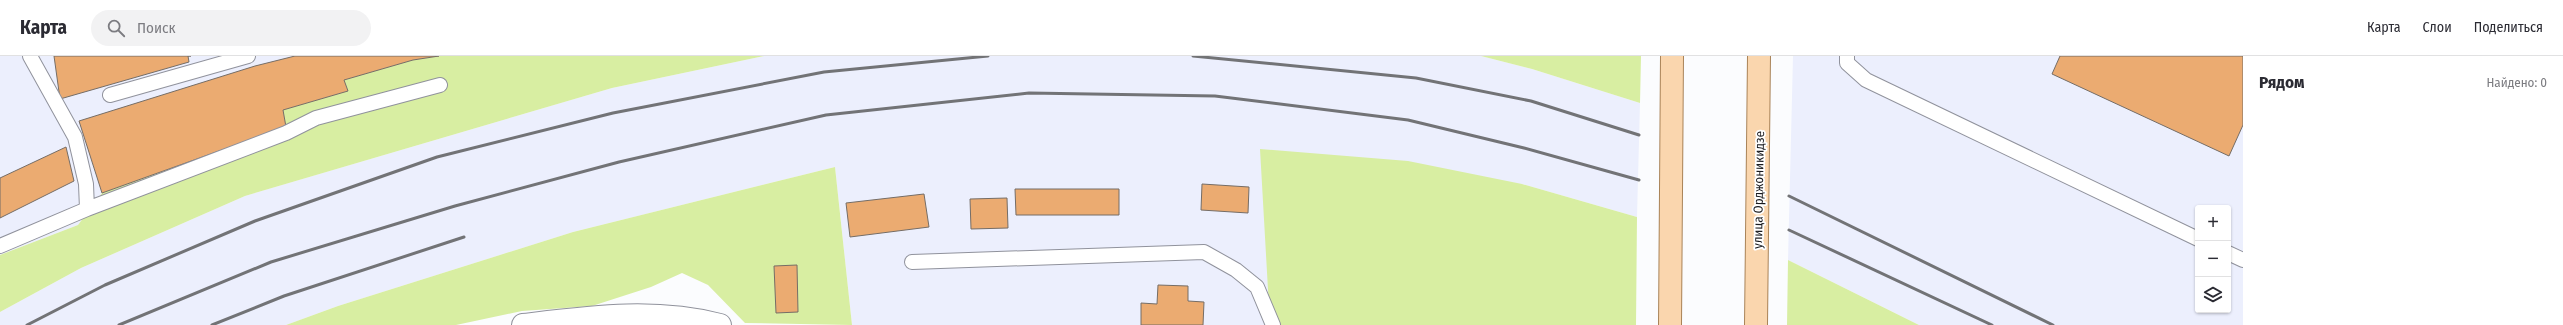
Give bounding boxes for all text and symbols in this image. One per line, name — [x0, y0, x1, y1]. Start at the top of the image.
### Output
search box — [91, 10, 371, 46]
text: Карта — [20, 16, 67, 39]
icon: search — [105, 17, 127, 39]
text: Поиск — [137, 19, 175, 37]
text: Карта — [2367, 19, 2401, 36]
text: Слои — [2423, 19, 2452, 36]
text: Поделиться — [2474, 19, 2543, 36]
text: Рядом — [2259, 72, 2304, 93]
text: Найдено: 0 — [2486, 75, 2547, 90]
street label: улица Орджоникидзе — [1750, 131, 1767, 249]
map controls — [2195, 205, 2231, 313]
button: + — [2195, 205, 2231, 241]
button: − — [2195, 241, 2231, 277]
button: layers — [2195, 277, 2231, 313]

